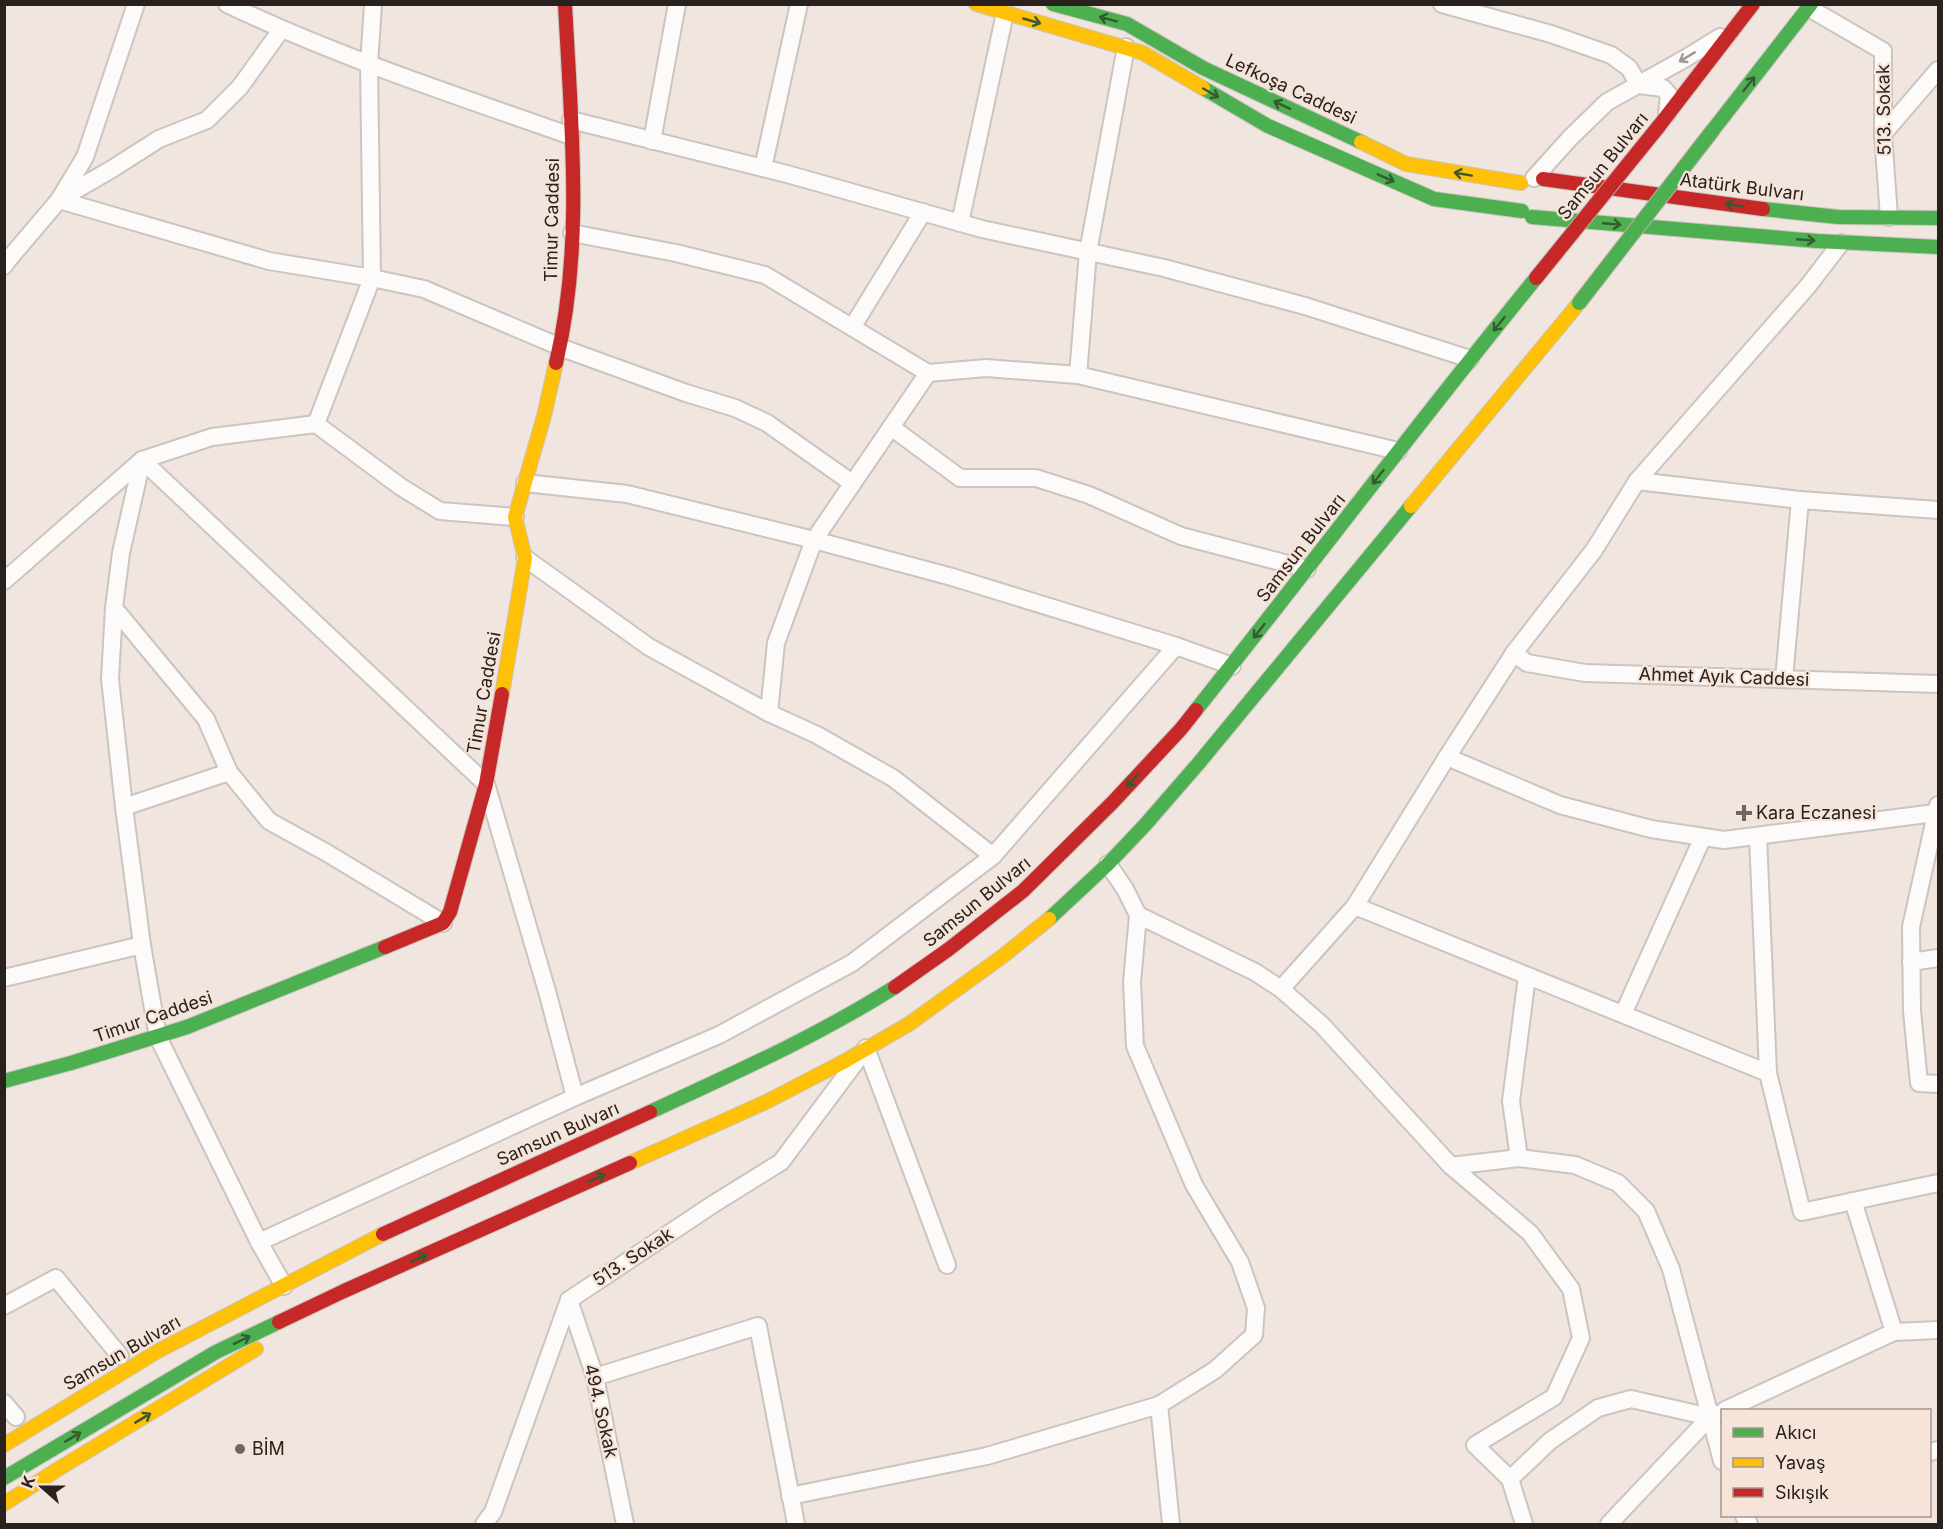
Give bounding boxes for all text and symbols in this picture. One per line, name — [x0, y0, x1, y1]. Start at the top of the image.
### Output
one-way arrow — [1099, 13, 1118, 24]
one-way arrow — [1022, 15, 1041, 27]
street label: Lefkoşa Caddesi — [1222, 49, 1360, 128]
one-way arrow — [1679, 52, 1696, 64]
street label: 513. Sokak — [1872, 64, 1895, 156]
one-way arrow — [1743, 76, 1756, 92]
one-way arrow — [1202, 87, 1219, 99]
one-way arrow — [1274, 99, 1292, 111]
street label: Samsun Bulvarı — [1553, 108, 1652, 223]
street label: Timur Caddesi — [540, 158, 563, 282]
one-way arrow — [1454, 168, 1474, 179]
street label: Atatürk Bulvarı — [1679, 168, 1805, 205]
one-way arrow — [1377, 173, 1395, 184]
one-way arrow — [1724, 199, 1744, 210]
one-way arrow — [1601, 219, 1621, 230]
one-way arrow — [1795, 235, 1815, 246]
one-way arrow — [1493, 316, 1506, 332]
one-way arrow — [1372, 469, 1385, 485]
street label: Samsun Bulvarı — [1252, 489, 1349, 606]
one-way arrow — [1253, 623, 1266, 639]
street label: Timur Caddesi — [462, 630, 505, 756]
street label: Ahmet Ayık Caddesi — [1638, 663, 1810, 690]
one-way arrow — [1127, 772, 1141, 787]
place label: Kara Eczanesi — [1756, 802, 1876, 823]
marker: Kara Eczanesi — [1737, 806, 1751, 820]
street label: Samsun Bulvarı — [919, 852, 1034, 951]
street label: Timur Caddesi — [91, 986, 215, 1047]
street label: Samsun Bulvarı — [493, 1097, 622, 1170]
one-way arrow — [587, 1172, 605, 1183]
street label: 513. Sokak — [589, 1223, 677, 1290]
one-way arrow — [409, 1251, 427, 1263]
street label: Samsun Bulvarı — [59, 1311, 184, 1395]
one-way arrow — [232, 1333, 250, 1345]
street label: 494. Sokak — [580, 1362, 623, 1460]
legend — [1721, 1409, 1931, 1517]
one-way arrow — [134, 1412, 151, 1424]
text: Akıcı — [1775, 1422, 1816, 1443]
one-way arrow — [64, 1430, 81, 1442]
place label: BİM — [252, 1437, 285, 1459]
marker: BİM — [233, 1442, 247, 1456]
text: Yavaş — [1775, 1452, 1825, 1473]
north arrow — [12, 1457, 72, 1517]
text: K — [17, 1472, 40, 1491]
text: Sıkışık — [1775, 1482, 1829, 1503]

